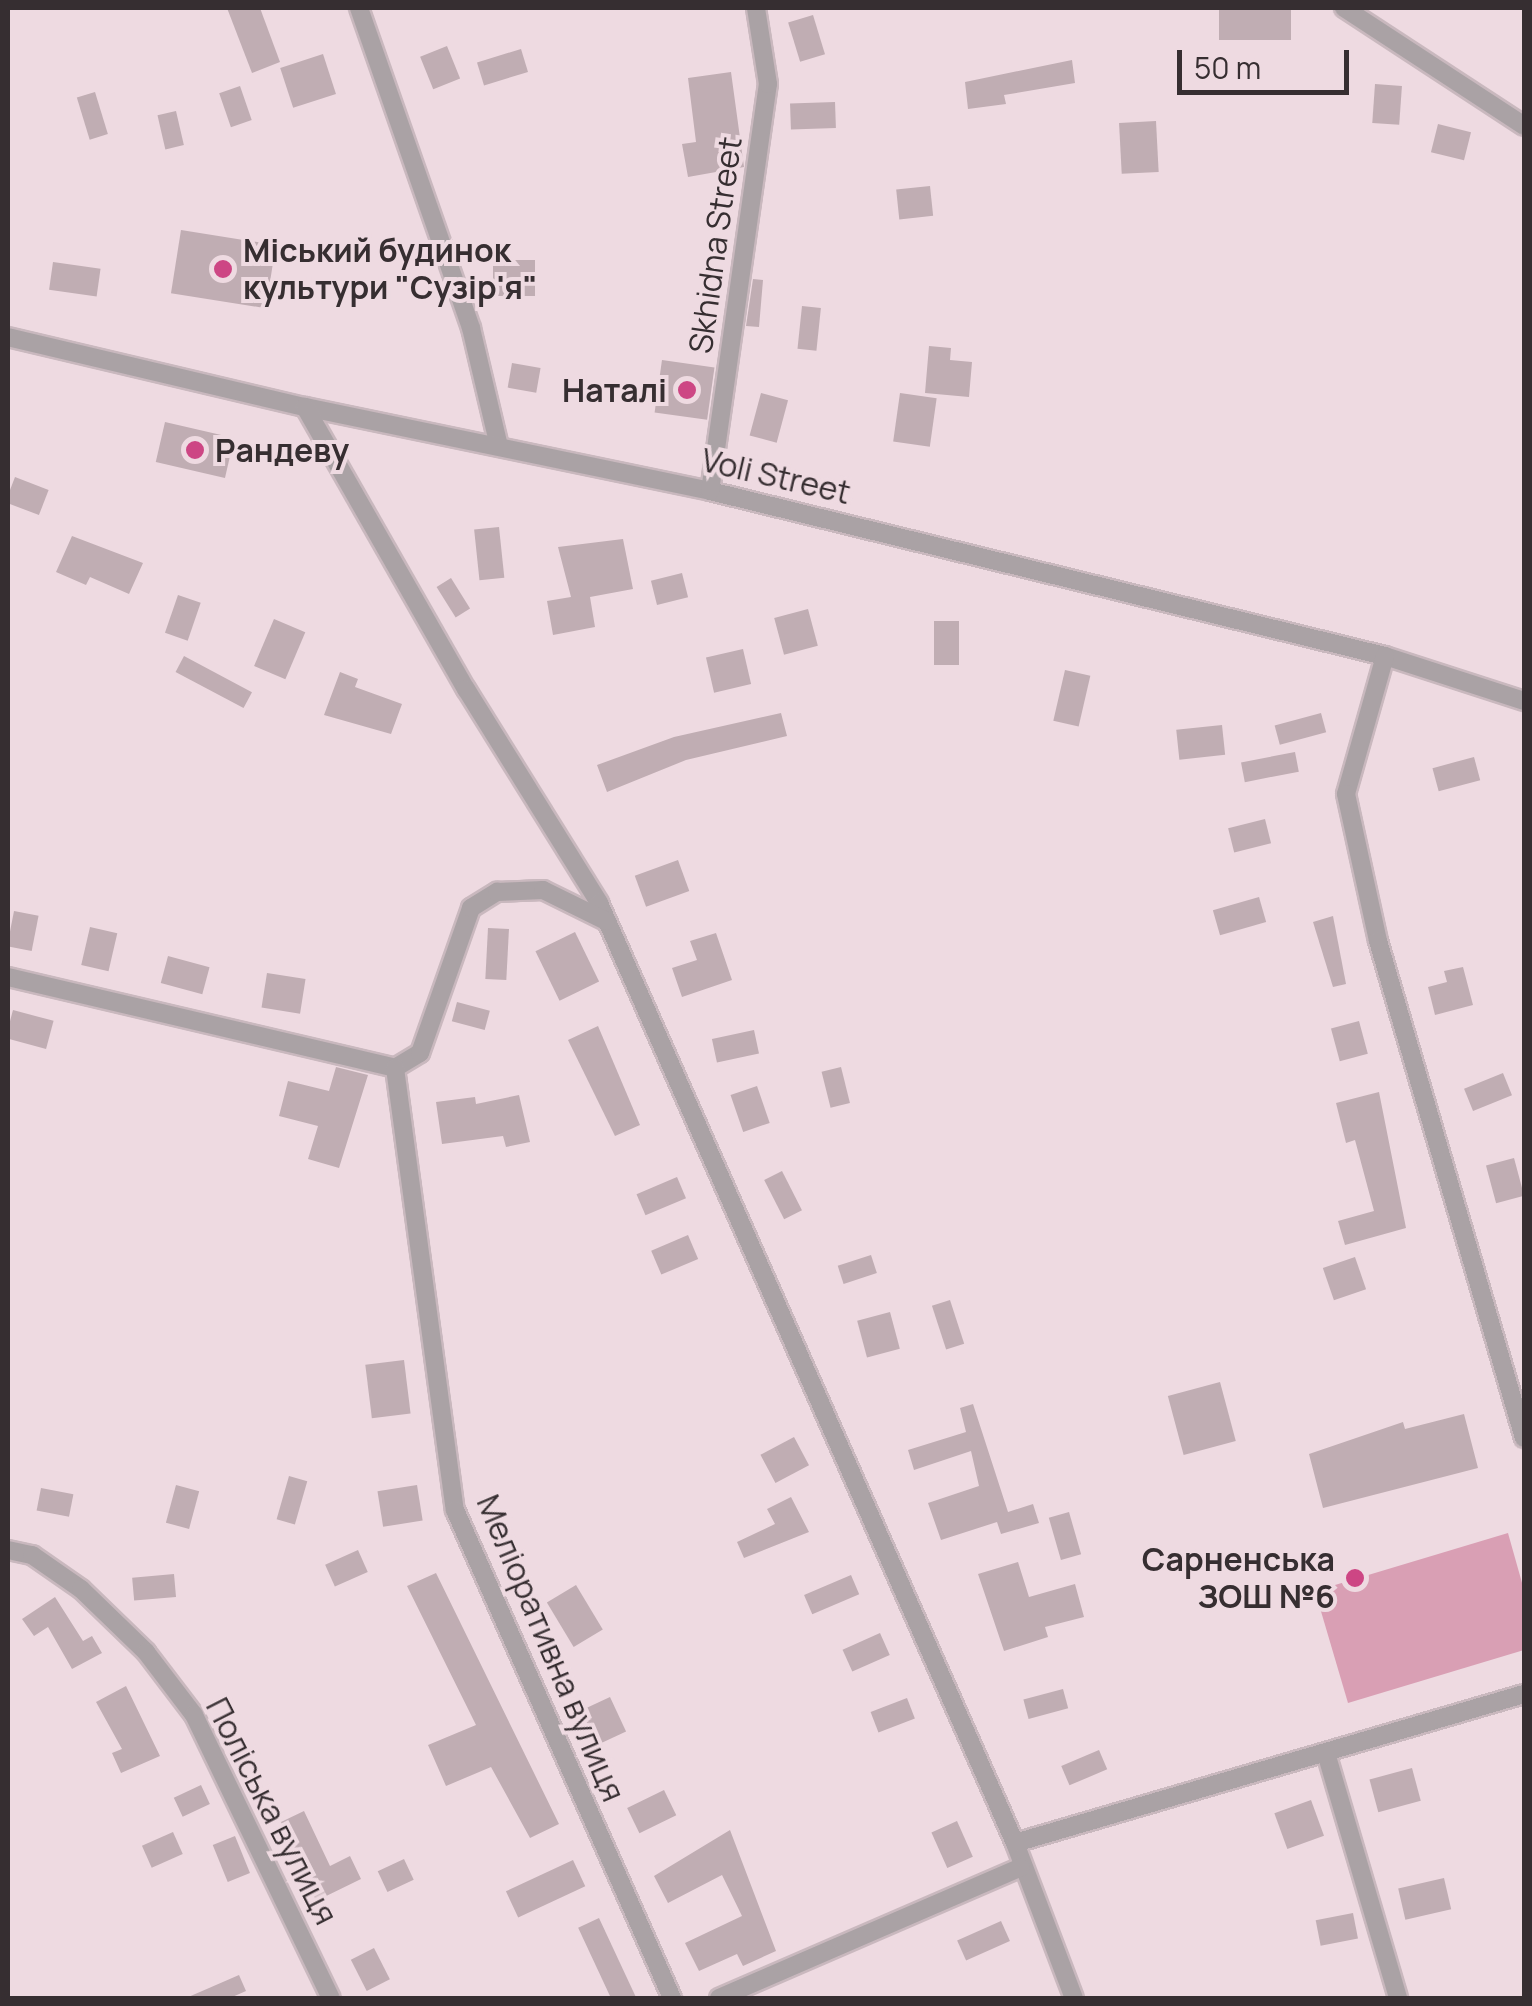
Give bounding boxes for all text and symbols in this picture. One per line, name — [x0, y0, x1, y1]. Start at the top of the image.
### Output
scale bar — [1182, 30, 1354, 92]
text: 50 m — [1194, 47, 1261, 88]
street label: Skhidna Street — [681, 134, 749, 356]
place label: Міський будинок культури "Сузір'я" — [243, 232, 538, 307]
marker: Міський будинок культури "Сузір'я" — [212, 258, 234, 280]
place label: Наталі — [562, 371, 667, 409]
marker: Наталі — [676, 379, 698, 401]
place label: Рандеву — [215, 431, 349, 469]
marker: Рандеву — [184, 439, 206, 461]
street label: Voli Street — [698, 440, 854, 512]
street label: Меліоративна вулиця — [469, 1489, 633, 1807]
place label: Сарненська ЗОШ №6 — [1142, 1541, 1335, 1616]
marker: Сарненська ЗОШ №6 — [1344, 1567, 1366, 1589]
street label: Поліська вулиця — [198, 1691, 346, 1931]

